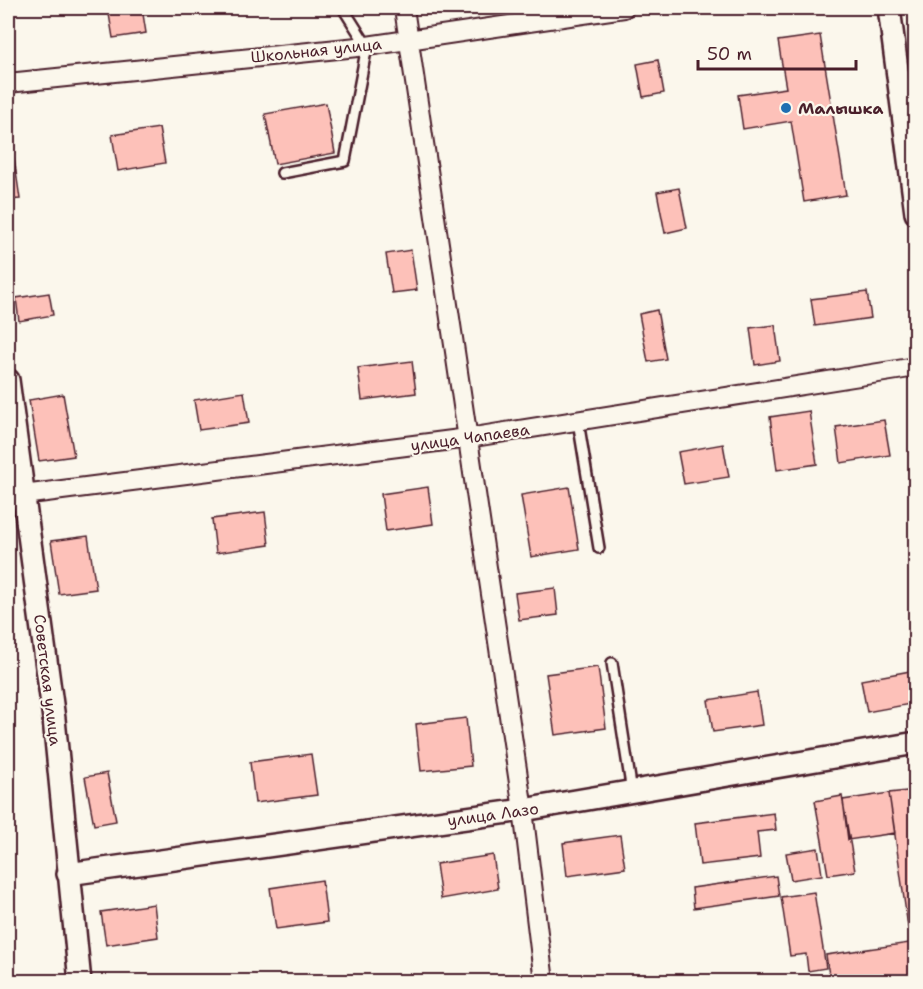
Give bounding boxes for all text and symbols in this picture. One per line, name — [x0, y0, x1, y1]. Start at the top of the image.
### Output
street label: Школьная улица — [249, 33, 383, 68]
scale bar — [698, 33, 856, 71]
text: 50 m — [707, 42, 752, 66]
place label: Малышка — [798, 98, 884, 119]
marker: Малышка — [779, 101, 793, 115]
street label: улица Чапаева — [409, 419, 531, 456]
street label: Советская улица — [29, 613, 66, 747]
street label: улица Лазо — [446, 798, 540, 831]

